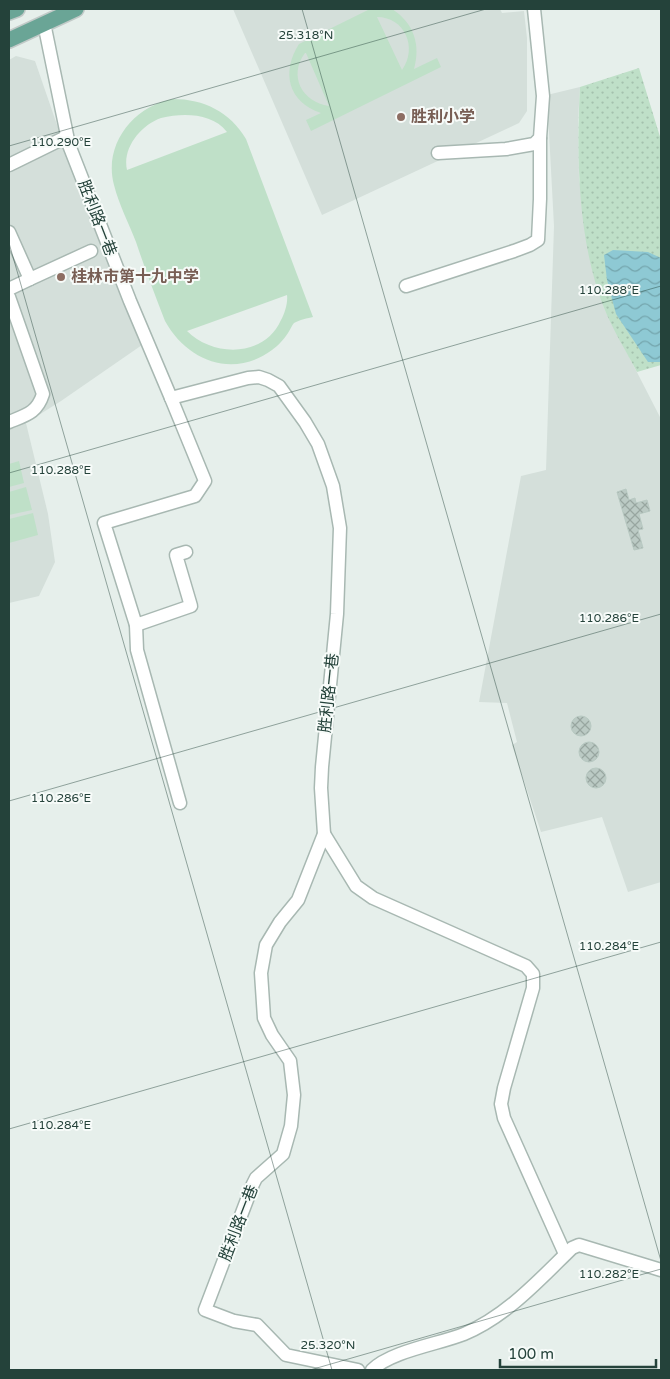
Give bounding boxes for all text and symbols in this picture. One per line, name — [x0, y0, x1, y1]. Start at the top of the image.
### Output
text: 25.318°N — [279, 28, 333, 42]
place label: 胜利小学 — [411, 107, 475, 127]
marker: 胜利小学 — [395, 111, 407, 123]
text: 110.290°E — [31, 135, 92, 149]
street label: 胜利路一巷 — [73, 177, 121, 259]
place label: 桂林市第十九中学 — [71, 267, 199, 287]
marker: 桂林市第十九中学 — [55, 271, 67, 283]
text: 110.288°E — [579, 283, 640, 297]
text: 110.288°E — [31, 463, 92, 477]
text: 110.286°E — [579, 611, 640, 625]
street label: 胜利路一巷 — [315, 652, 343, 734]
text: 110.286°E — [31, 791, 92, 805]
text: 110.284°E — [579, 939, 640, 953]
text: 110.284°E — [31, 1118, 92, 1132]
street label: 胜利路一巷 — [215, 1182, 263, 1264]
text: 110.282°E — [579, 1267, 640, 1281]
scale bar — [500, 1336, 656, 1368]
text: 25.320°N — [301, 1338, 355, 1352]
text: 100 m — [508, 1345, 554, 1363]

